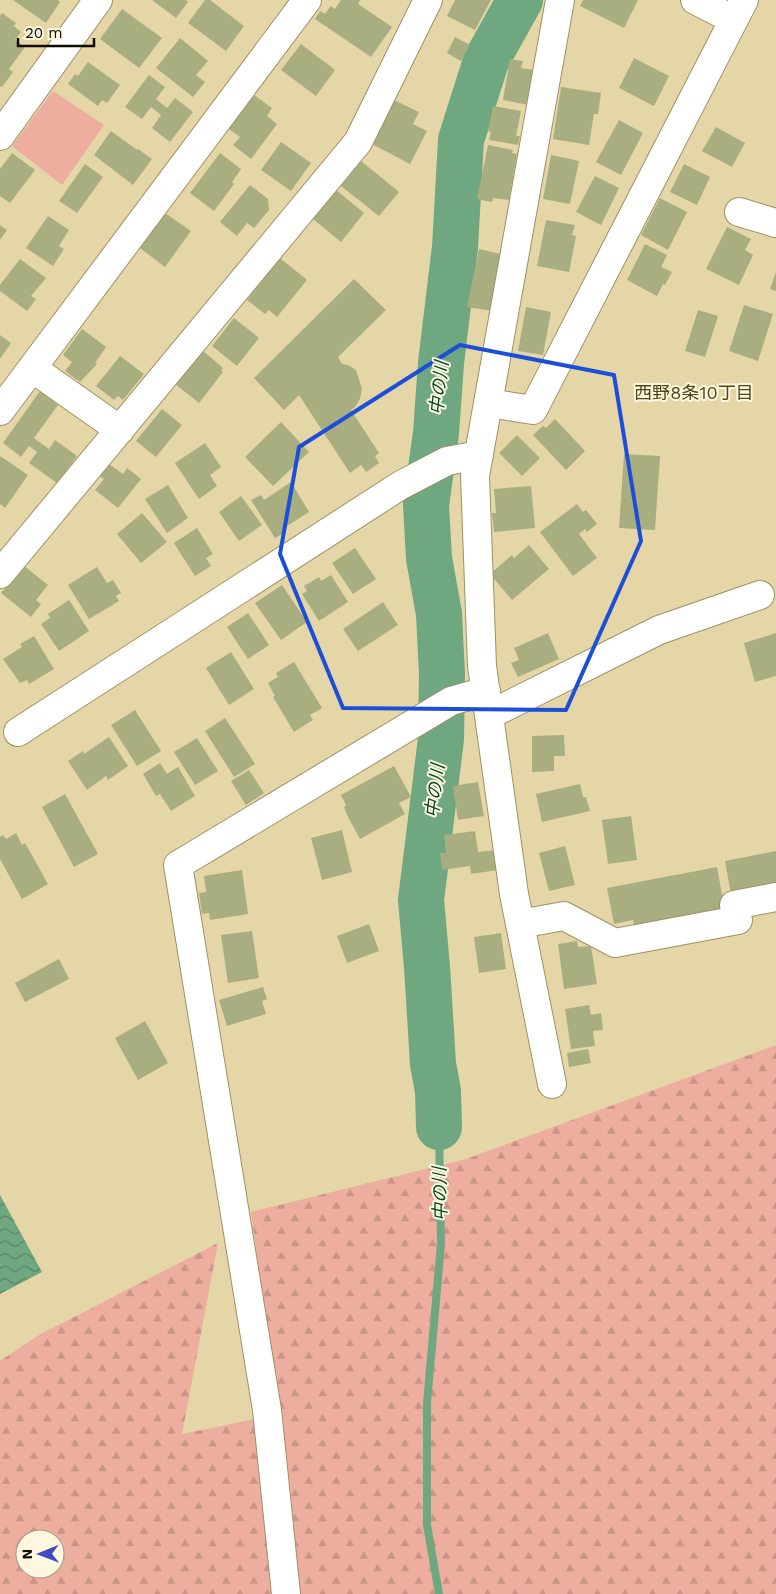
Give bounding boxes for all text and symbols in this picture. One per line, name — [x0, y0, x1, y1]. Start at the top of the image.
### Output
scale bar — [18, 15, 94, 47]
text: 20 m — [25, 24, 63, 42]
water label: 中の川 — [425, 358, 452, 416]
district label: 西野8条10丁目 — [634, 382, 754, 403]
water label: 中の川 — [421, 761, 448, 819]
water label: 中の川 — [428, 1165, 450, 1221]
north arrow — [15, 1529, 65, 1579]
text: N — [19, 1549, 35, 1560]

